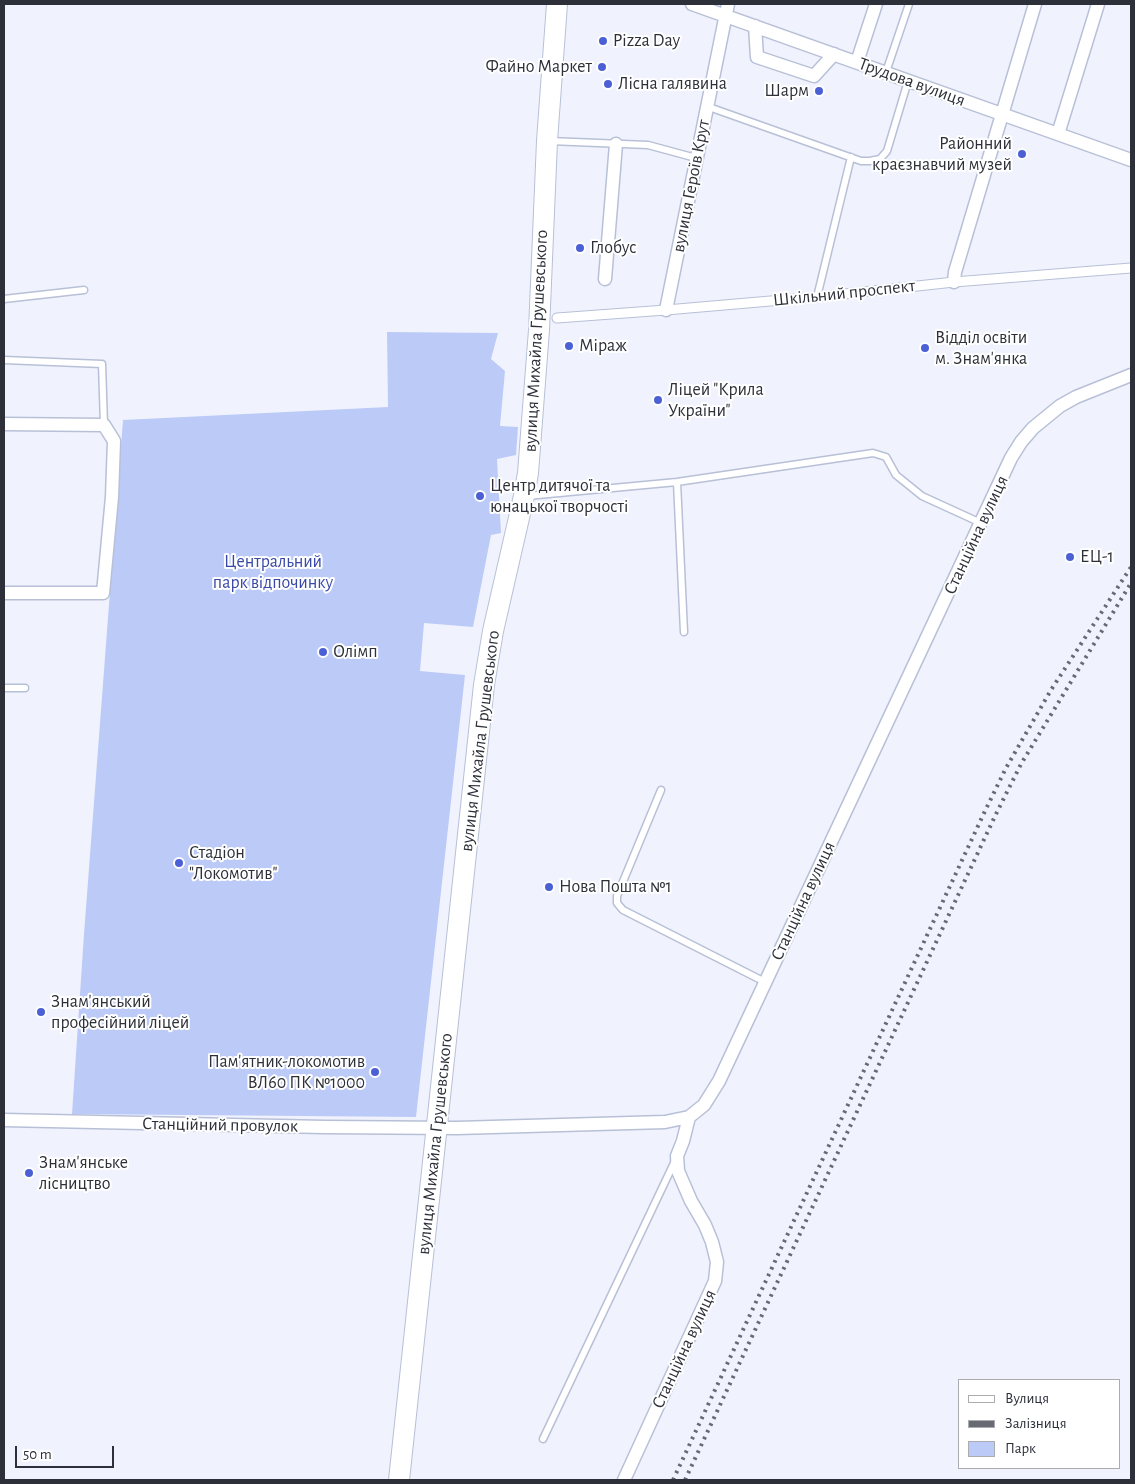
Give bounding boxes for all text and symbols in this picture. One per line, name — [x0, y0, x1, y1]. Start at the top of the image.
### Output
place label: Pizza Day — [613, 30, 680, 52]
marker: Pizza Day — [597, 35, 609, 47]
street label: Трудова вулиця — [856, 53, 968, 111]
place label: Файно Маркет — [485, 56, 592, 78]
marker: Файно Маркет — [596, 61, 608, 73]
place label: Лісна галявина — [618, 73, 727, 95]
marker: Лісна галявина — [602, 78, 614, 90]
place label: Шарм — [764, 80, 809, 102]
marker: Шарм — [813, 85, 825, 97]
street label: вулиця Героїв Крут — [668, 118, 714, 254]
place label: Районний краєзнавчий музей — [872, 133, 1012, 176]
marker: Районний краєзнавчий музей — [1016, 148, 1028, 160]
street label: вулиця Михайла Грушевського — [519, 229, 553, 453]
place label: Глобус — [590, 237, 636, 259]
marker: Глобус — [574, 242, 586, 254]
street label: Шкільний проспект — [772, 275, 916, 311]
place label: Відділ освіти м. Знам'янка — [935, 327, 1027, 369]
place label: Міраж — [579, 335, 627, 357]
marker: Міраж — [563, 340, 575, 352]
marker: Відділ освіти м. Знам'янка — [919, 342, 931, 354]
place label: Ліцей "Крила України" — [668, 379, 764, 422]
marker: Ліцей "Крила України" — [652, 394, 664, 406]
street label: Станційна вулиця — [939, 472, 1013, 598]
place label: Центр дитячої та юнацької творчості — [490, 475, 628, 518]
marker: Центр дитячої та юнацької творчості — [474, 490, 486, 502]
place label: ЕЦ-1 — [1080, 546, 1114, 568]
park label: Центральний парк відпочинку — [213, 551, 333, 594]
marker: ЕЦ-1 — [1064, 551, 1076, 563]
street label: вулиця Михайла Грушевського — [456, 629, 504, 853]
place label: Олімп — [333, 641, 378, 663]
marker: Олімп — [317, 646, 329, 658]
street label: Станційна вулиця — [766, 838, 840, 964]
place label: Стадіон "Локомотив" — [189, 842, 278, 884]
marker: Стадіон "Локомотив" — [173, 857, 185, 869]
place label: Нова Пошта №1 — [559, 876, 672, 898]
marker: Нова Пошта №1 — [543, 881, 555, 893]
place label: Знам'янський професійний ліцей — [51, 991, 189, 1034]
marker: Знам'янський професійний ліцей — [35, 1006, 47, 1018]
street label: вулиця Михайла Грушевського — [413, 1032, 457, 1256]
place label: Пам'ятник-локомотив ВЛ60 ПК №1000 — [208, 1051, 365, 1094]
marker: Пам'ятник-локомотив ВЛ60 ПК №1000 — [369, 1066, 381, 1078]
street label: Станційний провулок — [142, 1113, 298, 1137]
place label: Знам'янське лісництво — [39, 1152, 128, 1194]
marker: Знам'янське лісництво — [23, 1167, 35, 1179]
street label: Станційна вулиця — [647, 1286, 721, 1412]
legend — [958, 1379, 1120, 1469]
text: Вулиця — [1005, 1391, 1049, 1406]
text: Залізниця — [1005, 1416, 1066, 1431]
scale bar — [18, 1436, 116, 1468]
text: Парк — [1005, 1441, 1036, 1456]
text: 50 m — [23, 1447, 52, 1462]

